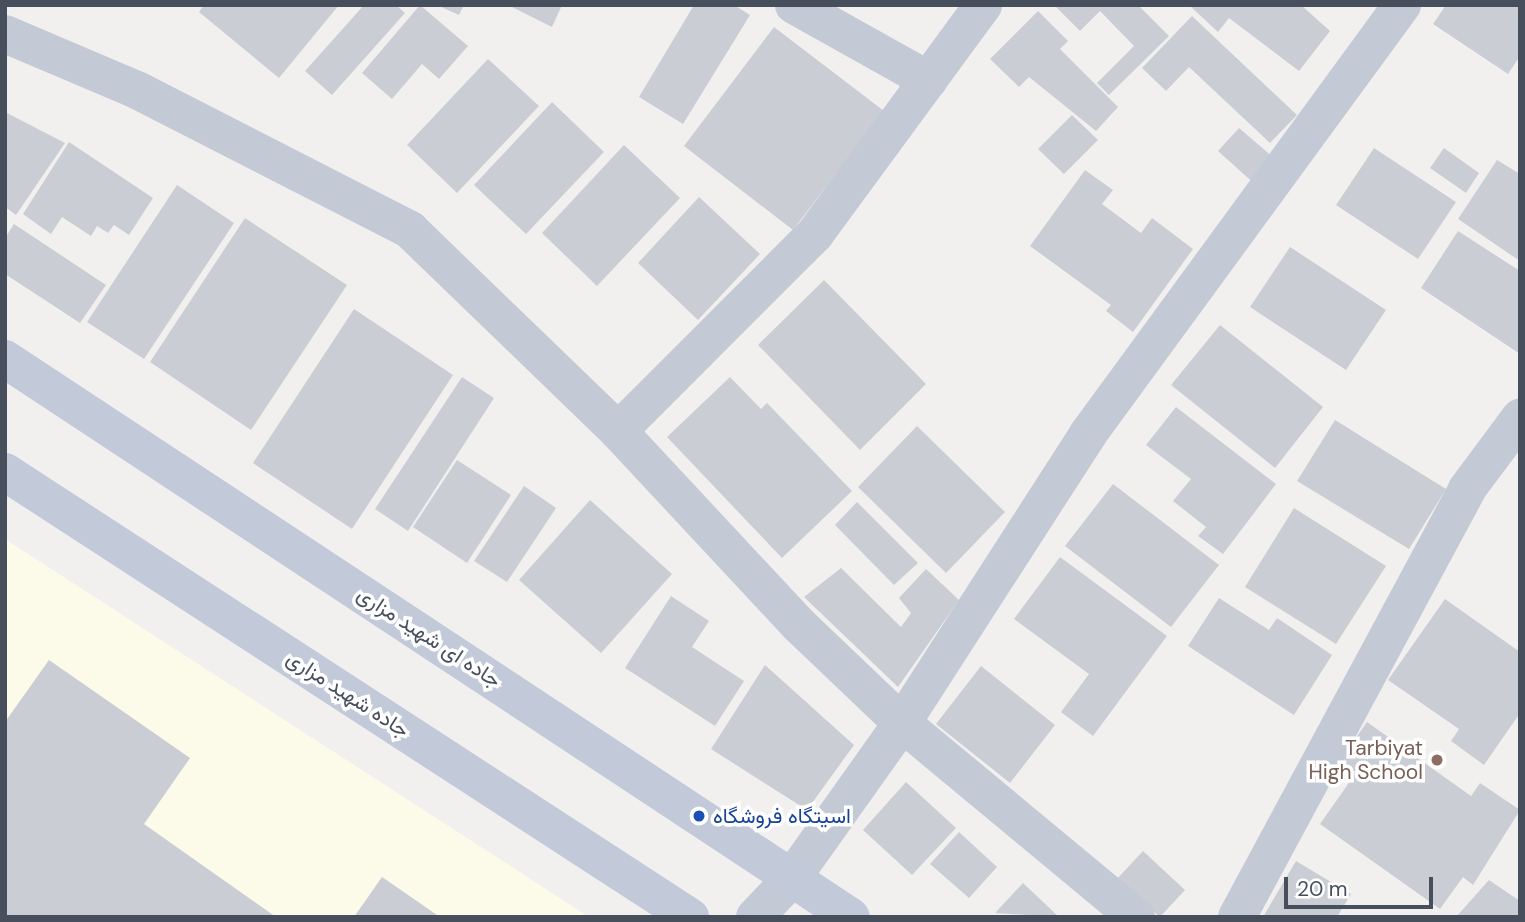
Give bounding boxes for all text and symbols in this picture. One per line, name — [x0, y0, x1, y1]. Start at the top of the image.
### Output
street label: جاده ای شهید مزاری — [352, 581, 506, 693]
street label: جاده شهید مزاری — [282, 645, 414, 743]
place label: Tarbiyat High School — [1308, 735, 1423, 785]
marker: Tarbiyat High School — [1429, 752, 1445, 768]
place label: اسیتگاه فروشگاه — [713, 803, 851, 829]
marker: اسیتگاه فروشگاه — [691, 808, 707, 824]
scale bar — [1287, 862, 1436, 906]
text: 20 m — [1297, 875, 1348, 903]

